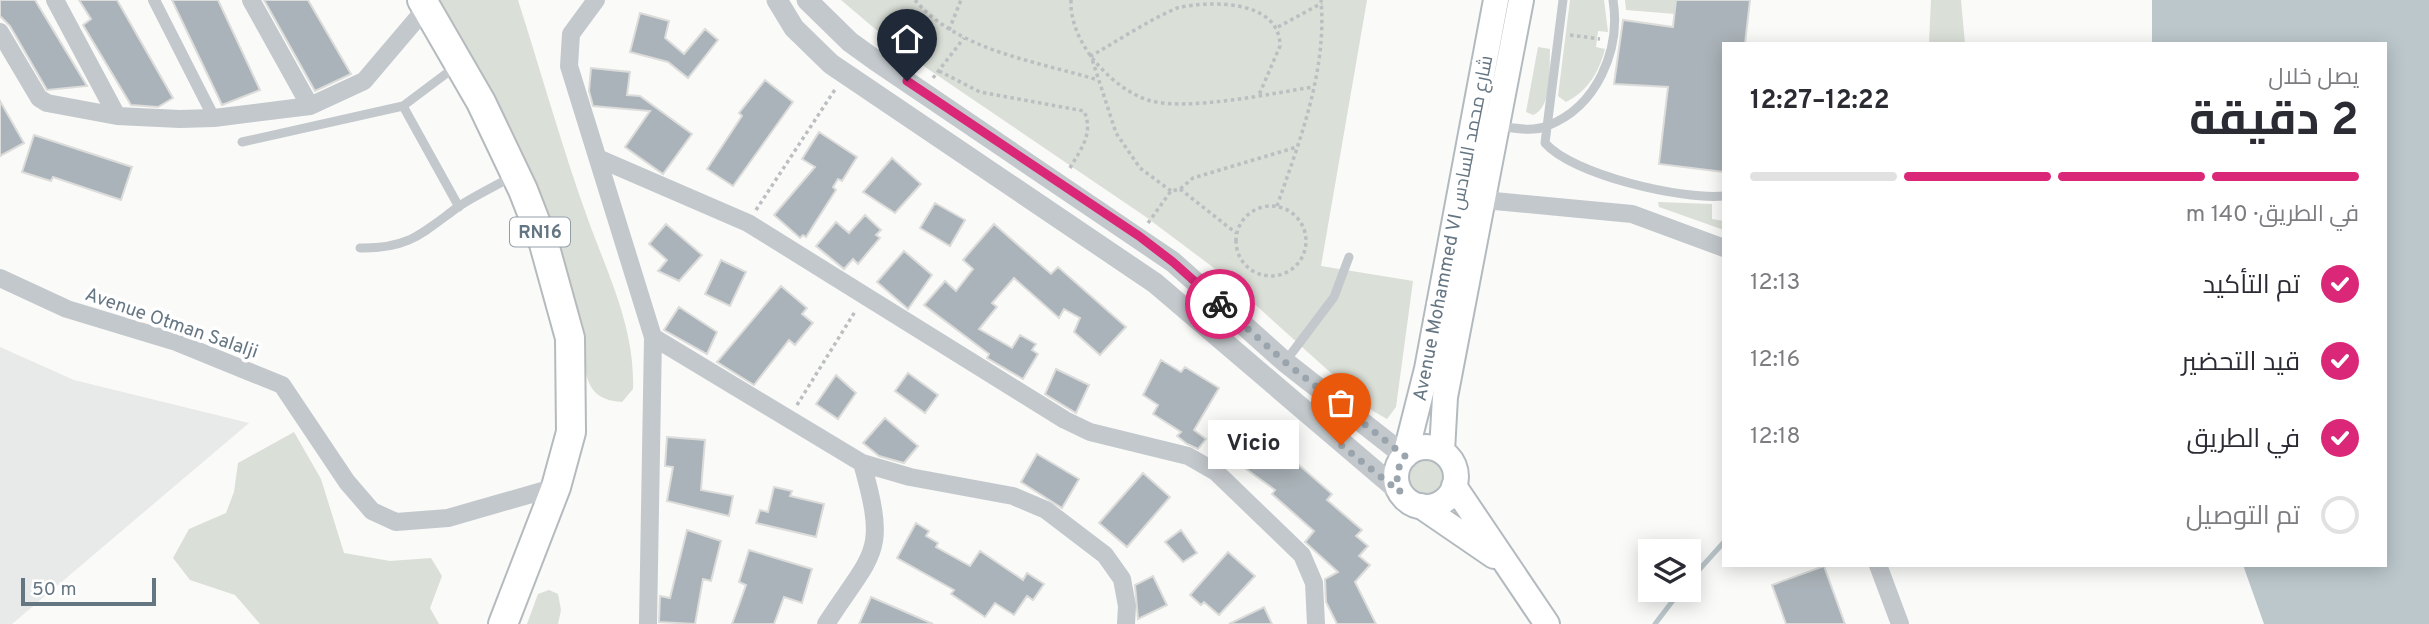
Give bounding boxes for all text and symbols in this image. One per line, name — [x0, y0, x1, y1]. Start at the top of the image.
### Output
pin — [877, 9, 937, 81]
icon: home — [888, 20, 926, 58]
street label: Avenue Mohammed VI شارع محمد السادس — [1409, 53, 1499, 403]
text: يصل خلال — [2268, 64, 2359, 93]
text: 12:22–12:27 — [1750, 85, 1890, 118]
text: 2 دقيقة — [2189, 93, 2359, 152]
text: في الطريق · 140 m — [2186, 201, 2359, 230]
road number: RN16 — [510, 218, 570, 246]
icon: check — [2321, 265, 2359, 303]
courier — [1185, 269, 1255, 339]
text: 12:13 — [1750, 269, 1800, 298]
text: تم التأكيد — [2203, 270, 2300, 303]
street label: Avenue Otman Salalji — [82, 283, 261, 365]
icon: bike — [1201, 285, 1239, 323]
icon: check — [2321, 342, 2359, 380]
text: 12:16 — [1750, 346, 1800, 375]
text: قيد التحضير — [2181, 347, 2300, 380]
pin — [1311, 373, 1371, 445]
icon: bag — [1322, 384, 1360, 422]
icon: check — [2321, 419, 2359, 457]
callout: Vicio — [1208, 420, 1299, 470]
text: 12:18 — [1750, 423, 1800, 452]
text: في الطريق — [2187, 424, 2300, 457]
text: Vicio — [1226, 430, 1281, 459]
text: تم التوصيل — [2186, 501, 2300, 534]
map controls — [1638, 539, 1701, 602]
button: layers — [1638, 539, 1701, 602]
scale bar — [21, 575, 156, 607]
text: 50 m — [32, 578, 77, 602]

